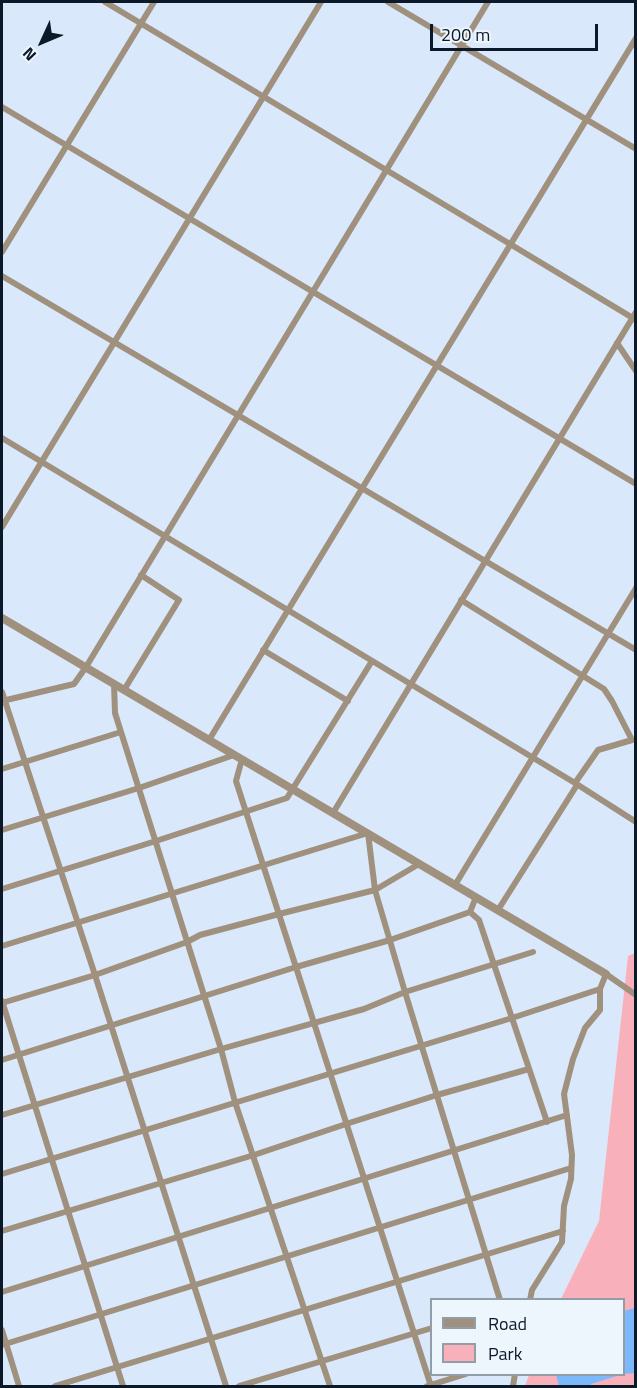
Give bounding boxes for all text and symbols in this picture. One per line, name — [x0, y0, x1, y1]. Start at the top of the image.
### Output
north arrow — [12, 12, 72, 72]
scale bar — [433, 12, 601, 50]
text: 200 m — [441, 21, 490, 48]
text: N — [17, 42, 42, 67]
legend — [430, 1298, 625, 1376]
text: Road — [488, 1310, 527, 1337]
text: Park — [488, 1340, 522, 1367]

